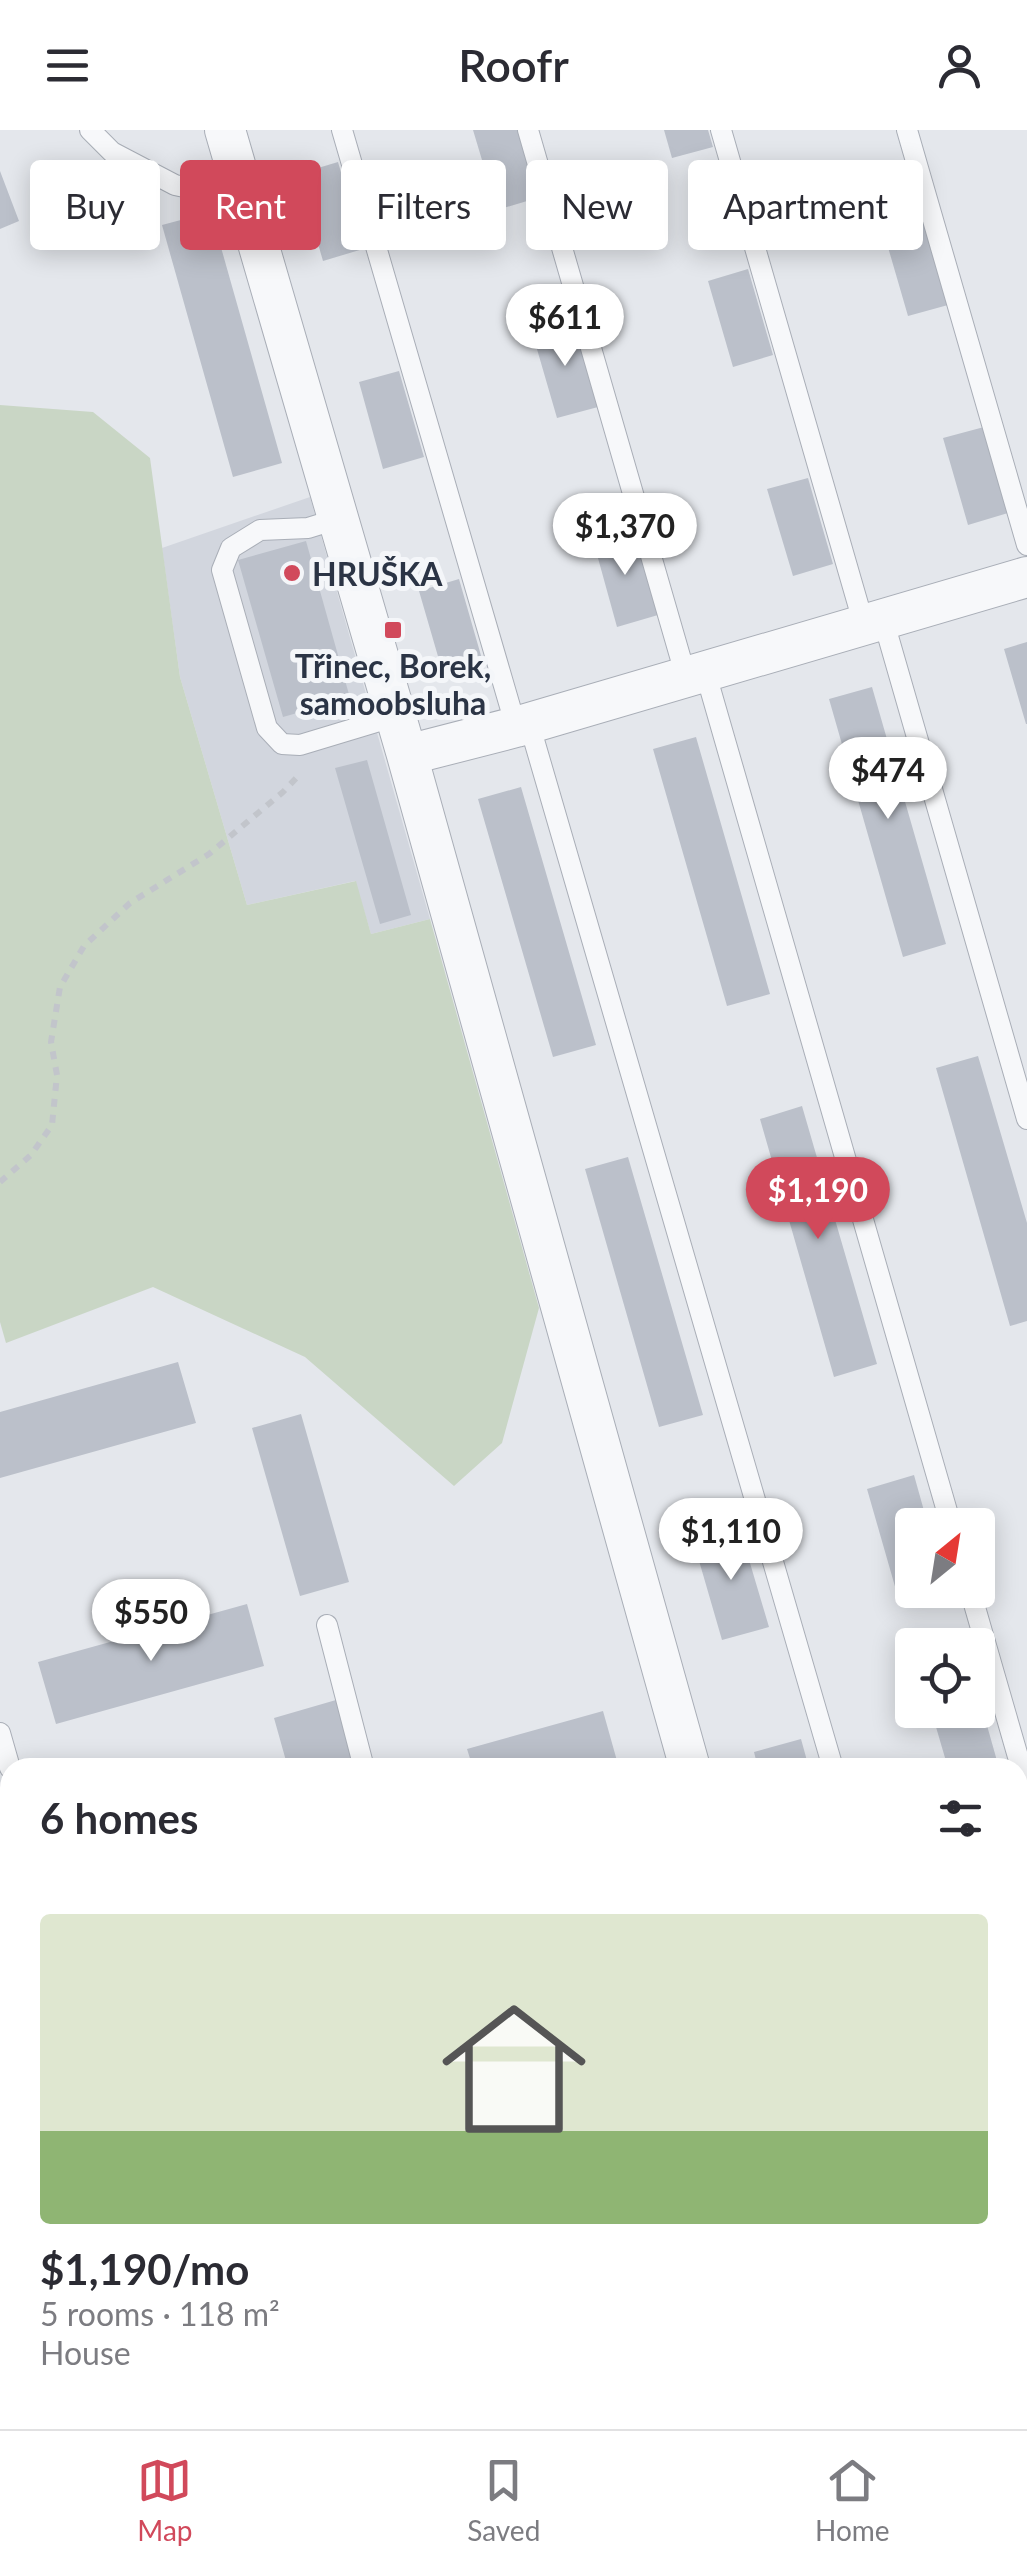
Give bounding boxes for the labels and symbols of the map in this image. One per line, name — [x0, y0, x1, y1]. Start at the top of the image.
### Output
pin: $611 — [506, 284, 624, 369]
pin: $1,370 — [544, 493, 706, 578]
place label: HRUŠKA — [312, 554, 443, 593]
marker: HRUŠKA — [281, 562, 303, 584]
marker: Třinec, Borek, samoobsluha — [382, 619, 404, 641]
place label: Třinec, Borek, samoobsluha — [295, 646, 491, 722]
pin: $474 — [829, 737, 947, 822]
pin: $1,190 — [737, 1157, 899, 1242]
pin: $1,110 — [650, 1498, 812, 1583]
north arrow — [895, 1508, 995, 1608]
pin: $550 — [92, 1579, 210, 1664]

